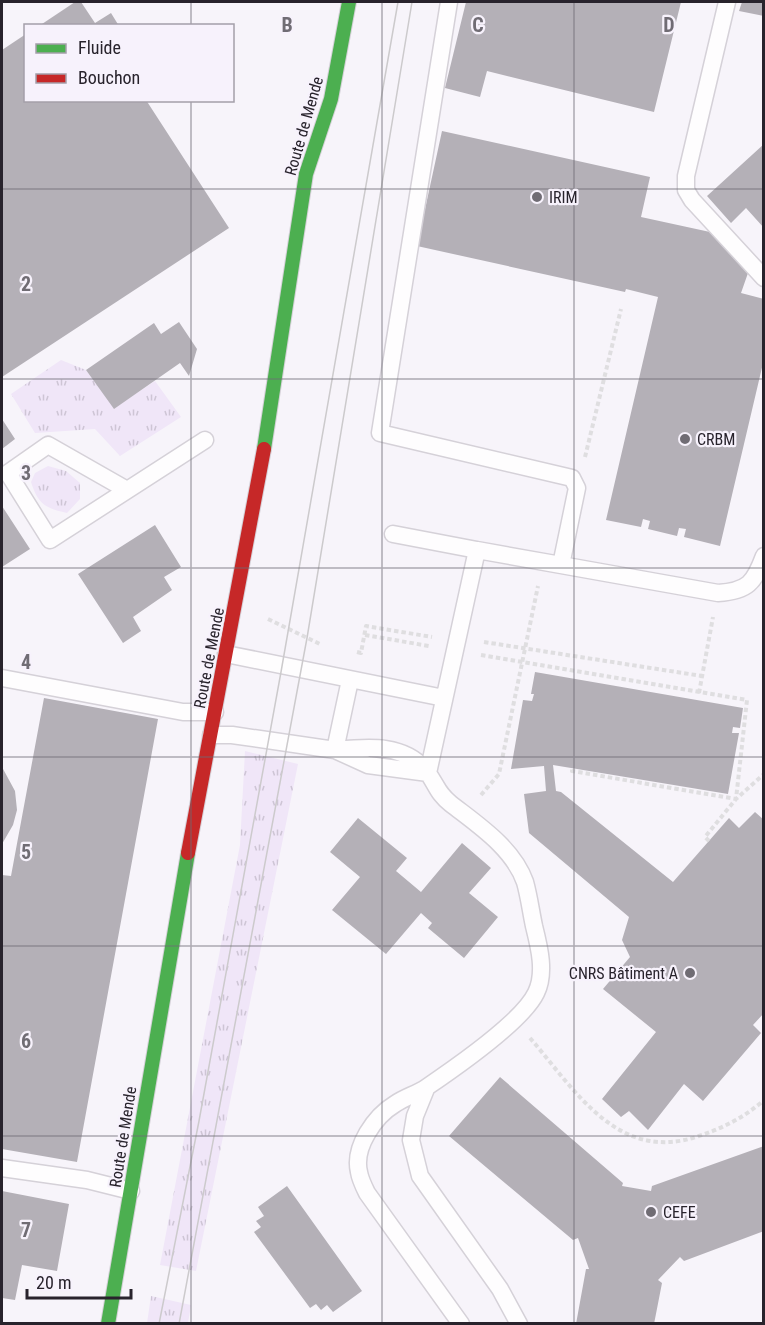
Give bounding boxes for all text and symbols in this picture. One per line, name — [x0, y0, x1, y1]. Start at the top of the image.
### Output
text: B — [281, 13, 293, 37]
text: C — [472, 13, 484, 37]
text: D — [663, 13, 675, 37]
legend — [24, 24, 234, 102]
text: Fluide — [78, 37, 121, 58]
text: Bouchon — [78, 67, 140, 88]
street label: Route de Mende — [281, 74, 327, 178]
place label: IRIM — [549, 188, 578, 207]
marker: IRIM — [530, 190, 544, 204]
text: 2 — [21, 272, 31, 296]
place label: CRBM — [697, 430, 735, 449]
marker: CRBM — [678, 432, 692, 446]
text: 3 — [21, 461, 31, 485]
street label: Route de Mende — [190, 606, 228, 710]
text: 4 — [21, 650, 31, 674]
text: 5 — [21, 840, 31, 864]
place label: CNRS Bâtiment A — [569, 964, 678, 983]
marker: CNRS Bâtiment A — [683, 966, 697, 980]
text: 6 — [21, 1029, 31, 1053]
street label: Route de Mende — [106, 1085, 140, 1189]
place label: CEFE — [663, 1203, 696, 1222]
marker: CEFE — [644, 1205, 658, 1219]
text: 7 — [21, 1218, 31, 1242]
scale bar — [27, 1262, 130, 1300]
text: 20 m — [36, 1272, 71, 1293]

